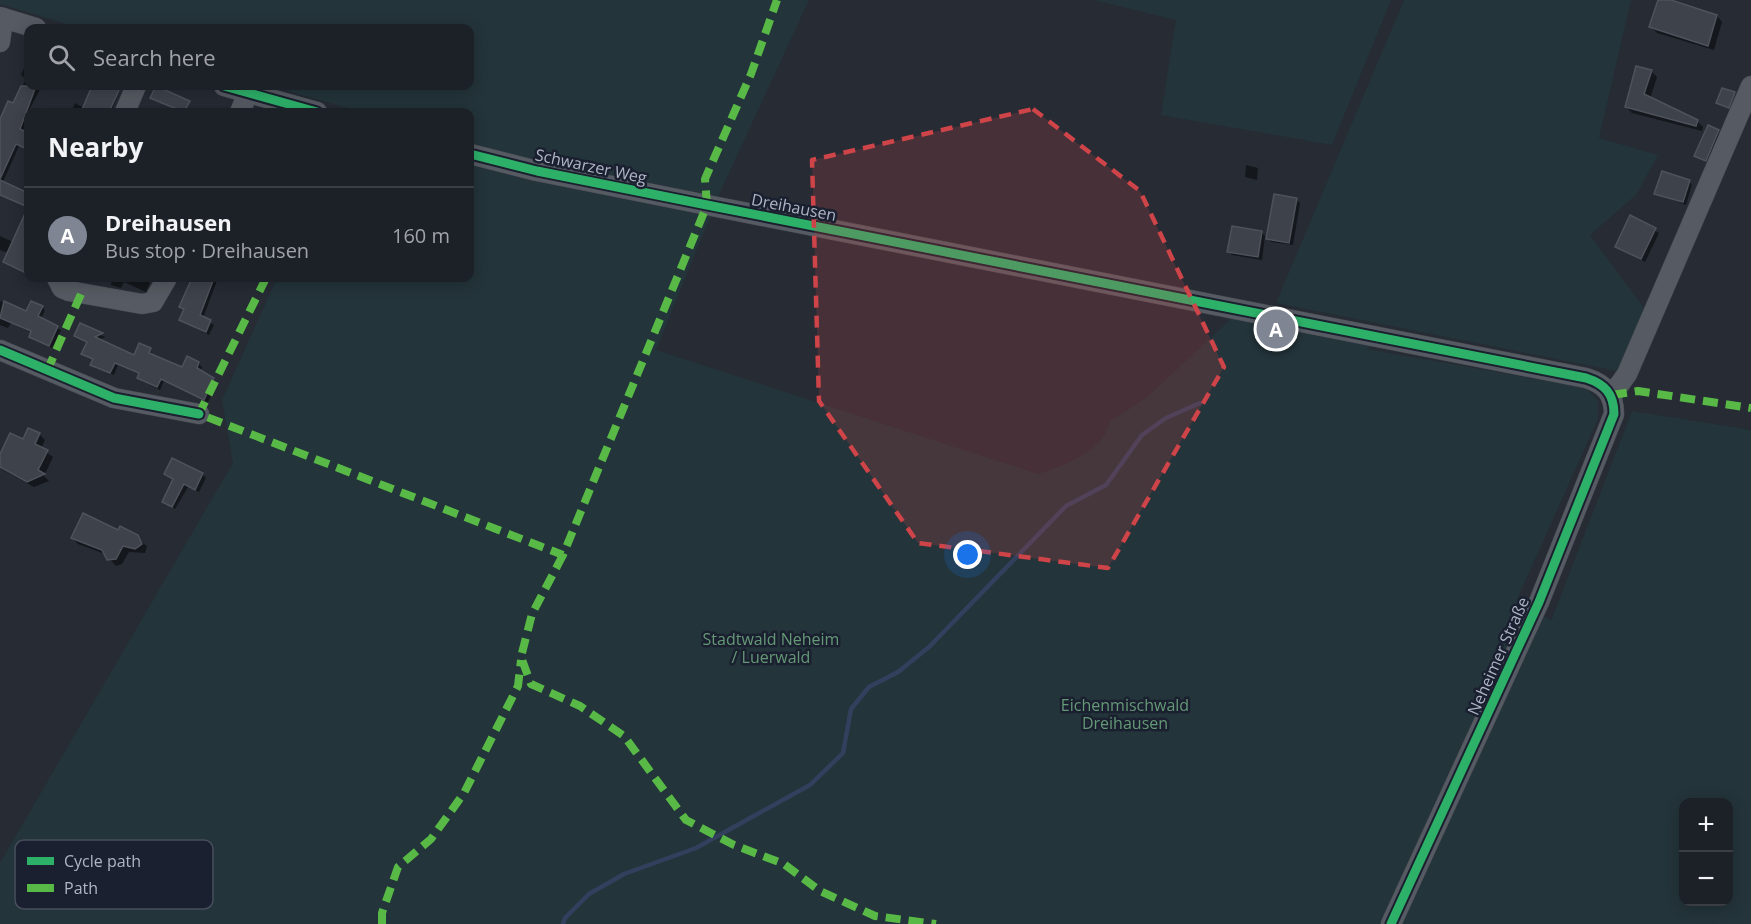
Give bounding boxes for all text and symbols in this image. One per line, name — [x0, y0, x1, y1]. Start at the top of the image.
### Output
search box — [24, 24, 474, 90]
icon: search — [45, 41, 78, 74]
text: Search here — [93, 42, 216, 72]
text: Nearby — [48, 129, 143, 165]
street label: Schwarzer Weg — [533, 143, 649, 189]
street label: Dreihausen — [750, 188, 838, 226]
text: Dreihausen — [105, 207, 232, 237]
text: A — [61, 222, 74, 249]
text: 160 m — [392, 222, 450, 249]
text: Bus stop · Dreihausen — [105, 237, 309, 264]
pin: A — [1256, 306, 1296, 352]
your location — [953, 540, 982, 569]
street label: Neheimer Straße — [1462, 593, 1534, 719]
park label: Stadtwald Neheim / Luerwald — [703, 628, 839, 668]
park label: Eichenmischwald Dreihausen — [1061, 694, 1189, 734]
map controls — [1679, 798, 1733, 906]
button: + — [1679, 798, 1733, 852]
legend — [15, 840, 213, 909]
text: Cycle path — [64, 850, 141, 872]
button: − — [1679, 852, 1733, 906]
text: Path — [64, 877, 98, 899]

